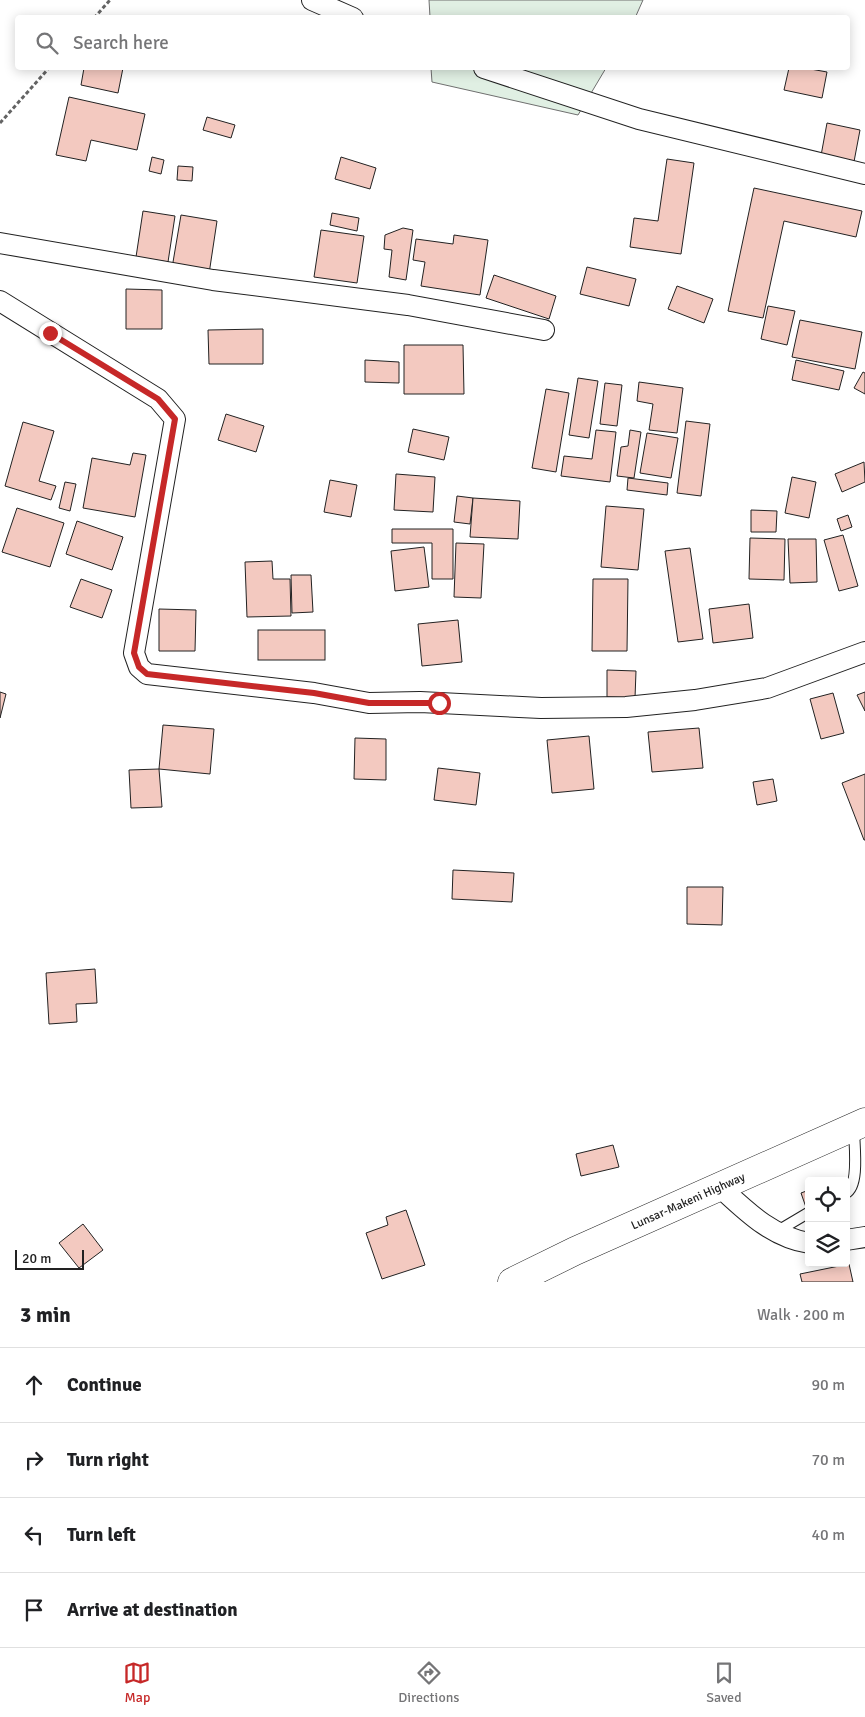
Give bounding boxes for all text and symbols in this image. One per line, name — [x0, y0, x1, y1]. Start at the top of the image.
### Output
search box — [15, 15, 850, 70]
icon: search — [33, 29, 61, 57]
text: Search here — [73, 31, 169, 55]
route end — [39, 322, 62, 345]
route start — [428, 692, 451, 715]
street label: Lunsar-Makeni Highway — [629, 1169, 748, 1233]
map controls — [805, 1177, 850, 1267]
button: locate — [805, 1177, 850, 1222]
button: layers — [805, 1222, 850, 1267]
scale bar — [15, 1247, 84, 1270]
text: 20 m — [22, 1250, 51, 1267]
text: 3 min — [20, 1302, 71, 1328]
text: Walk · 200 m — [757, 1305, 845, 1325]
icon: ahead — [20, 1371, 48, 1399]
text: Continue — [67, 1373, 142, 1397]
text: 90 m — [811, 1375, 845, 1395]
icon: right — [20, 1446, 48, 1474]
text: Turn right — [67, 1448, 149, 1472]
text: 70 m — [811, 1450, 845, 1470]
icon: left — [20, 1521, 48, 1549]
text: Turn left — [67, 1523, 136, 1547]
text: 40 m — [811, 1525, 845, 1545]
icon: arrive — [20, 1596, 48, 1624]
text: Arrive at destination — [67, 1598, 238, 1622]
tab: Map — [123, 1659, 151, 1706]
tab: Directions — [398, 1659, 459, 1706]
tab: Saved — [706, 1659, 742, 1706]

